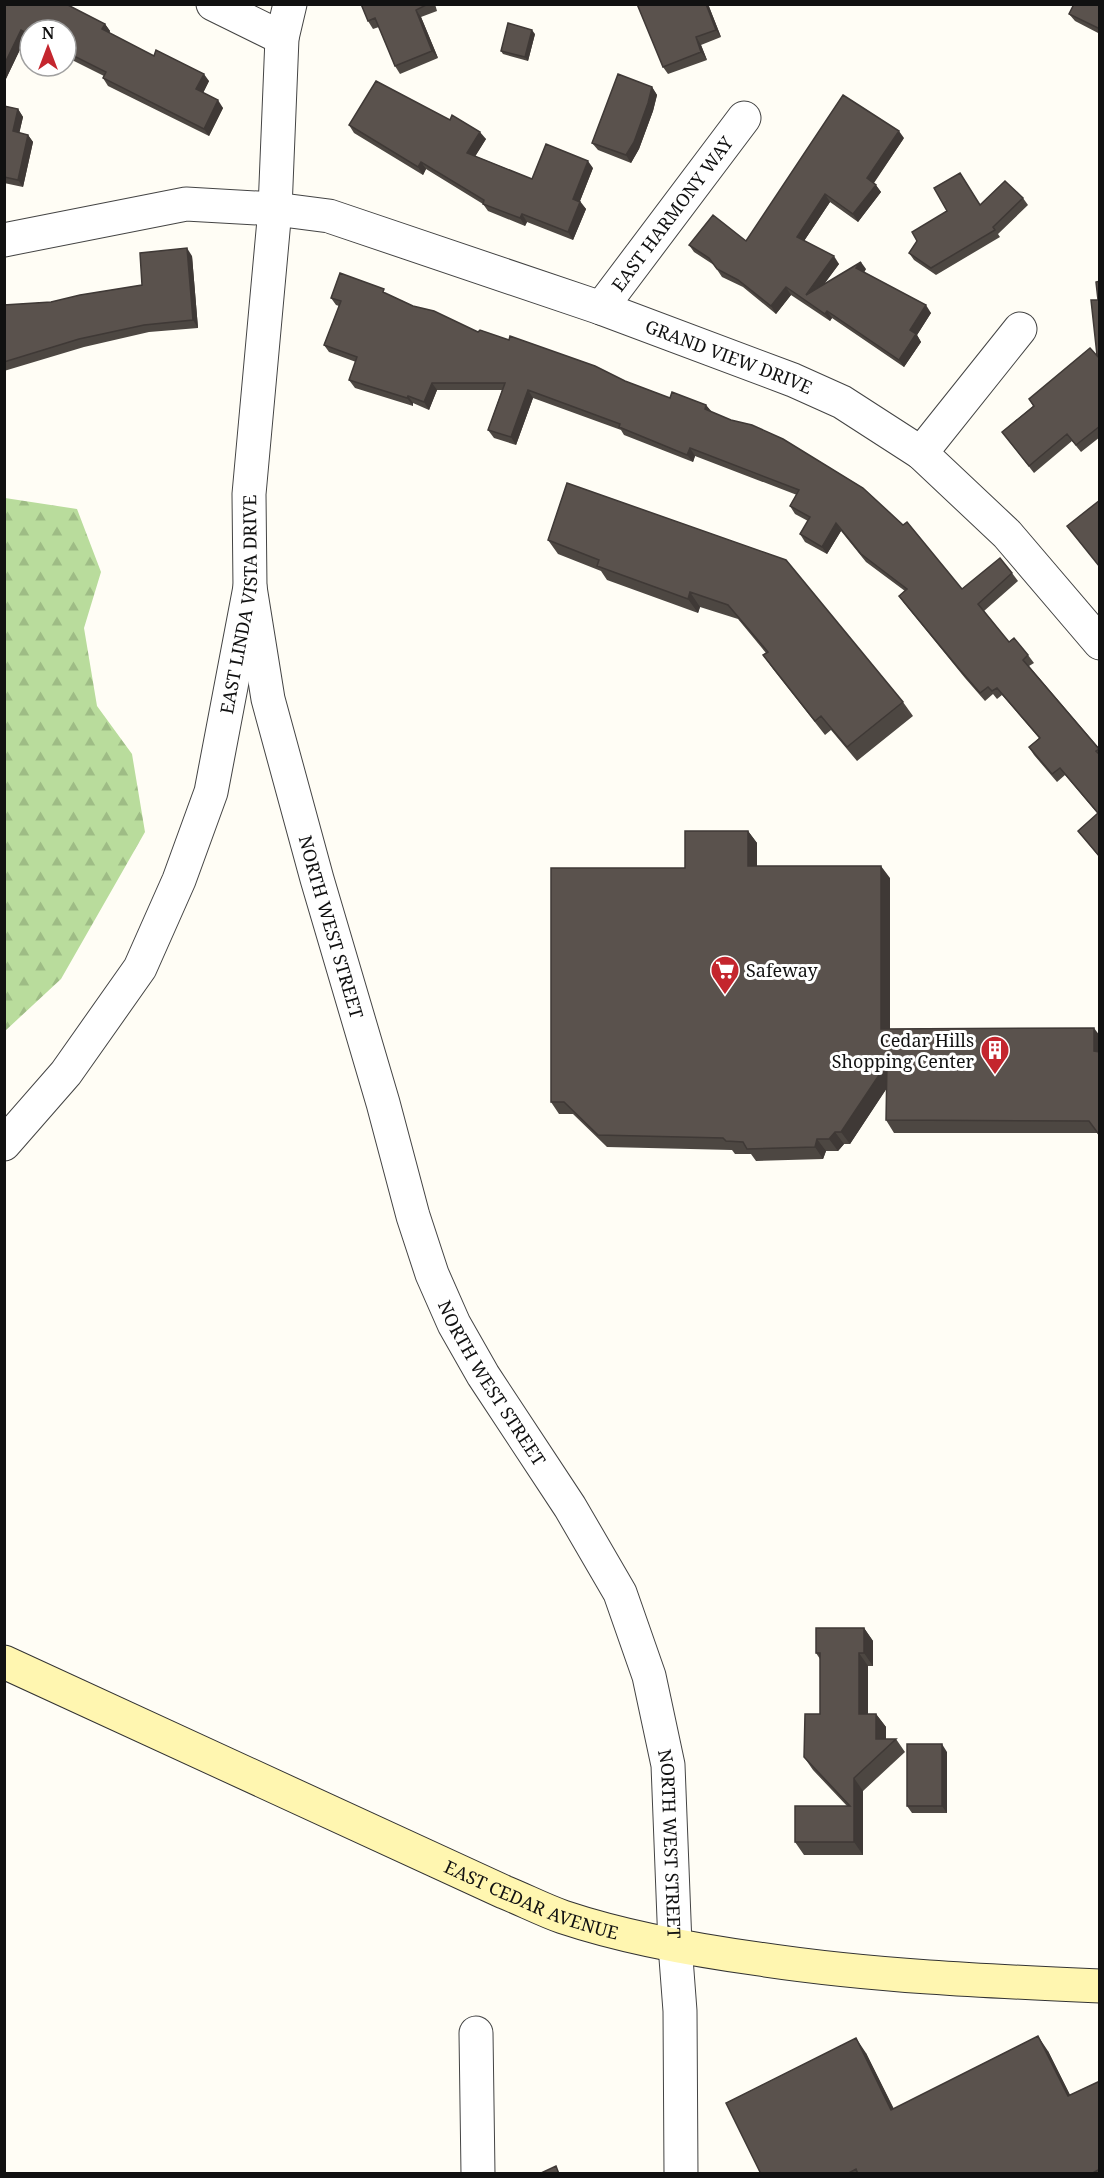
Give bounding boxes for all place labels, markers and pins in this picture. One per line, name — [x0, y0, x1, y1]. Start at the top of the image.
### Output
supermarket icon: Safeway — [709, 954, 741, 996]
place label: Safeway — [746, 958, 818, 982]
place label: Cedar Hills Shopping Center — [832, 1028, 975, 1073]
building icon: Cedar Hills Shopping Center — [979, 1034, 1011, 1076]

